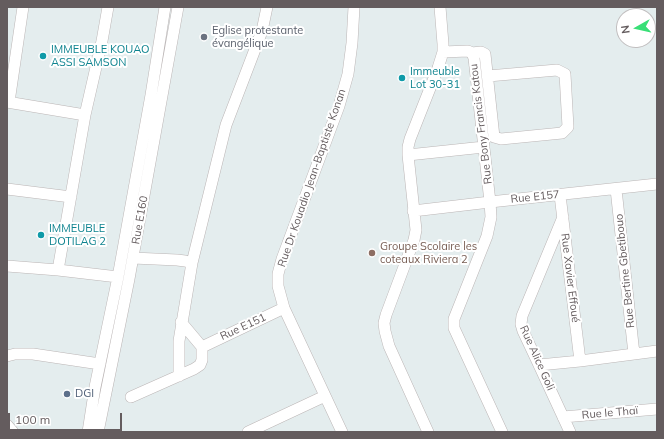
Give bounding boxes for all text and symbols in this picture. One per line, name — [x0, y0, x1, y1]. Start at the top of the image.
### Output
north arrow — [616, 8, 656, 48]
place label: Eglise protestante évangélique — [212, 24, 303, 50]
text: N — [618, 24, 633, 35]
marker: Eglise protestante évangélique — [199, 32, 209, 42]
place label: IMMEUBLE KOUAO ASSI SAMSON — [51, 43, 150, 69]
marker: IMMEUBLE KOUAO ASSI SAMSON — [38, 51, 48, 61]
street label: Rue Bony Francis Katou — [467, 63, 495, 185]
place label: Immeuble Lot 30-31 — [410, 65, 460, 91]
marker: Immeuble Lot 30-31 — [397, 73, 407, 83]
street label: Rue Dr Kouadio Jean-Baptiste Konan — [275, 87, 349, 269]
street label: Rue E157 — [510, 188, 560, 206]
street label: Rue E160 — [129, 195, 151, 245]
street label: Rue Bertine Gbetibouo — [612, 213, 638, 329]
place label: IMMEUBLE DOTILAG 2 — [49, 222, 106, 248]
marker: IMMEUBLE DOTILAG 2 — [36, 230, 46, 240]
street label: Rue Xavier Effoué — [558, 233, 582, 323]
place label: Groupe Scolaire les coteaux Riviera 2 — [380, 240, 477, 266]
marker: Groupe Scolaire les coteaux Riviera 2 — [367, 248, 377, 258]
street label: Rue E151 — [218, 311, 268, 343]
street label: Rue Alice Goli — [517, 323, 557, 393]
place label: DGI — [75, 387, 94, 401]
marker: DGI — [62, 389, 72, 399]
street label: Rue le Thaï — [581, 404, 639, 422]
scale bar — [10, 405, 124, 431]
text: 100 m — [15, 412, 50, 427]

